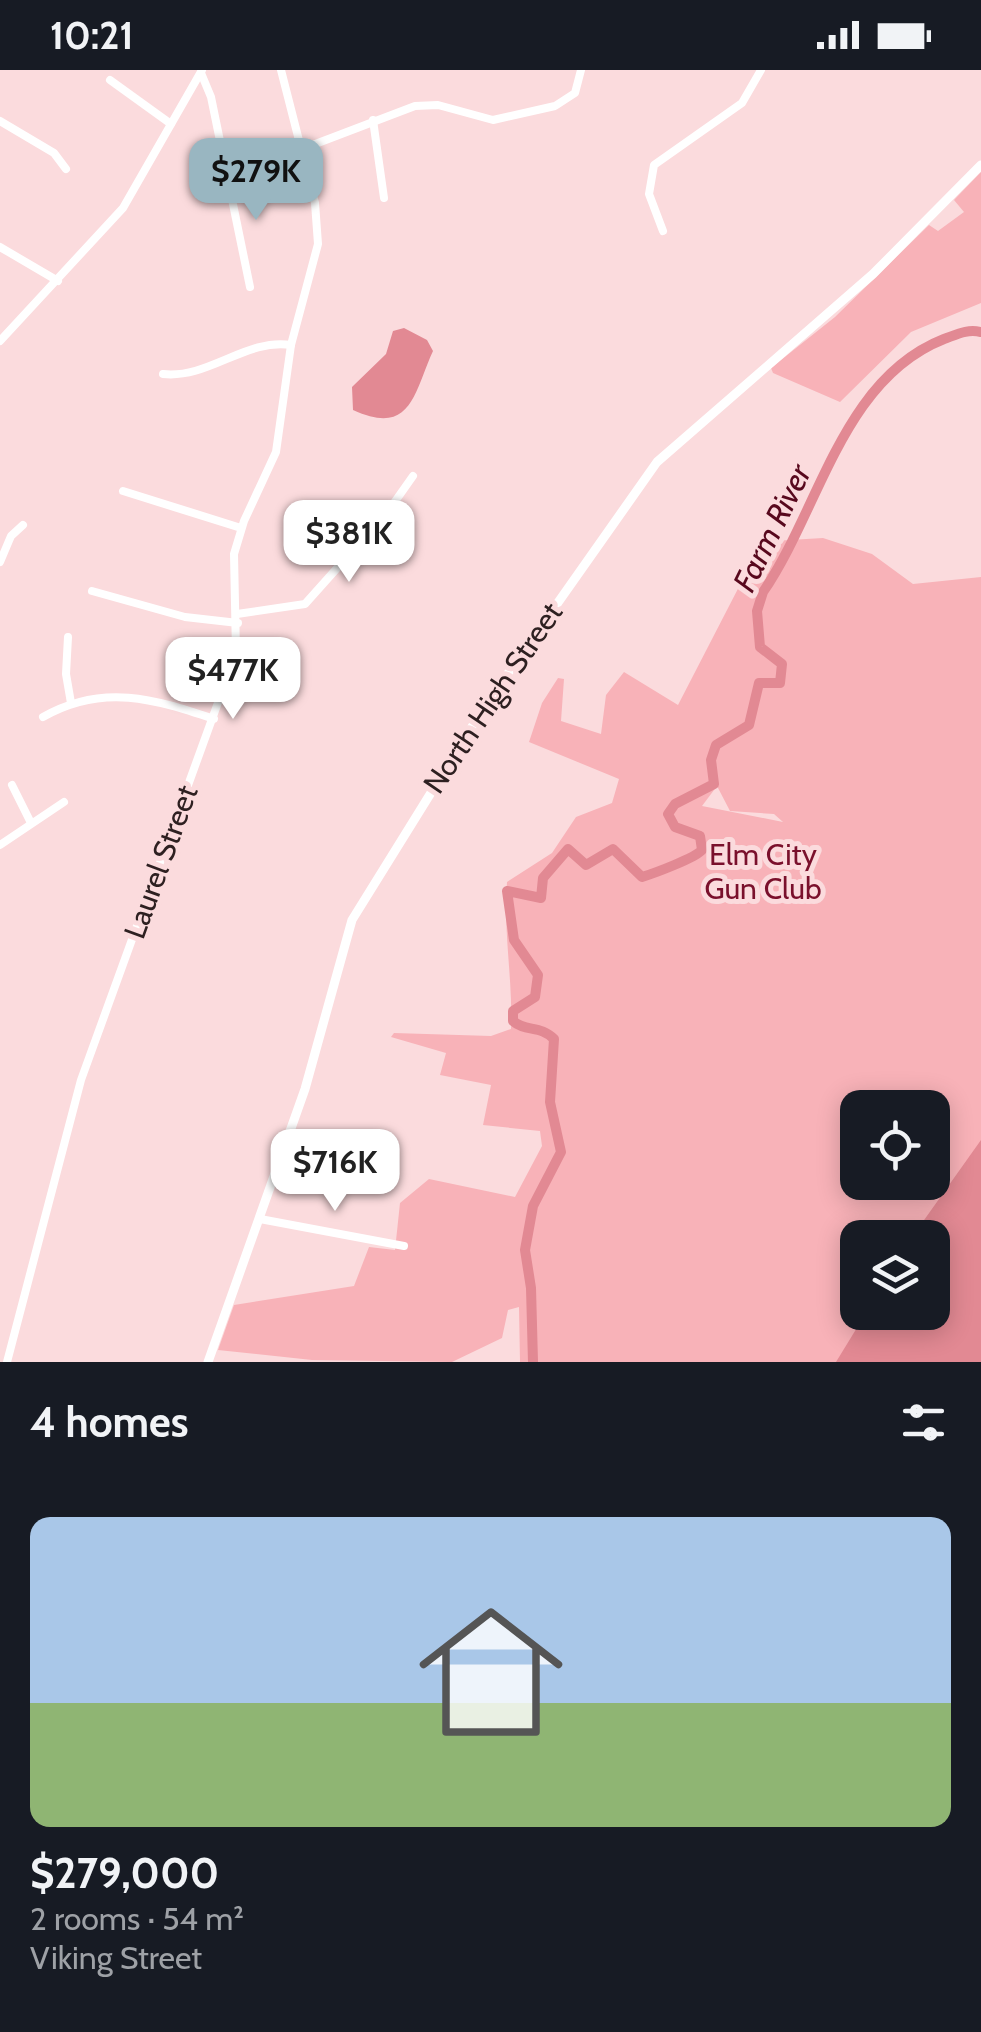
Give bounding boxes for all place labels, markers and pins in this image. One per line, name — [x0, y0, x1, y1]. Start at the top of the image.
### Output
pin: $279K — [186, 138, 326, 223]
pin: $381K — [279, 500, 419, 585]
pin: $477K — [163, 637, 303, 722]
pin: $716K — [265, 1129, 405, 1214]

